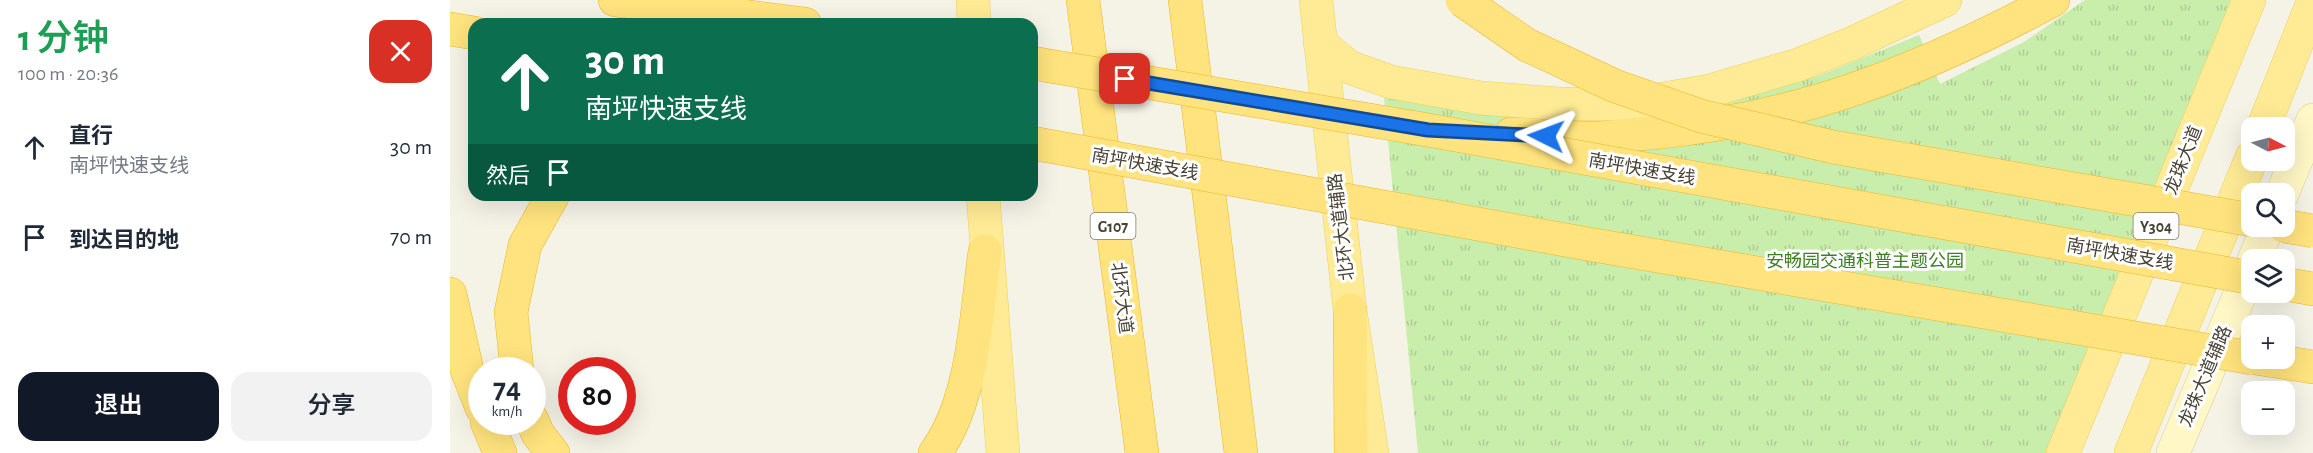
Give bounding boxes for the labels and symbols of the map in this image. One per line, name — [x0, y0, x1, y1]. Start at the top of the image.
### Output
pin — [1099, 53, 1150, 104]
position arrow — [1514, 104, 1578, 168]
north arrow — [2241, 117, 2295, 171]
street label: 龙珠大道 — [2160, 123, 2206, 197]
street label: 南坪快速支线 — [1090, 145, 1200, 183]
street label: 南坪快速支线 — [1587, 150, 1697, 188]
street label: 北环大道辅路 — [1324, 172, 1358, 282]
road number: G107 — [1090, 213, 1136, 239]
road number: Y304 — [2134, 213, 2178, 239]
street label: 南坪快速支线 — [2065, 235, 2175, 273]
park label: 安畅园交通科普主题公园 — [1766, 251, 1964, 271]
street label: 北环大道 — [1108, 261, 1136, 335]
street label: 龙珠大道辅路 — [2175, 322, 2235, 430]
speed limit sign: 80 — [558, 357, 636, 435]

